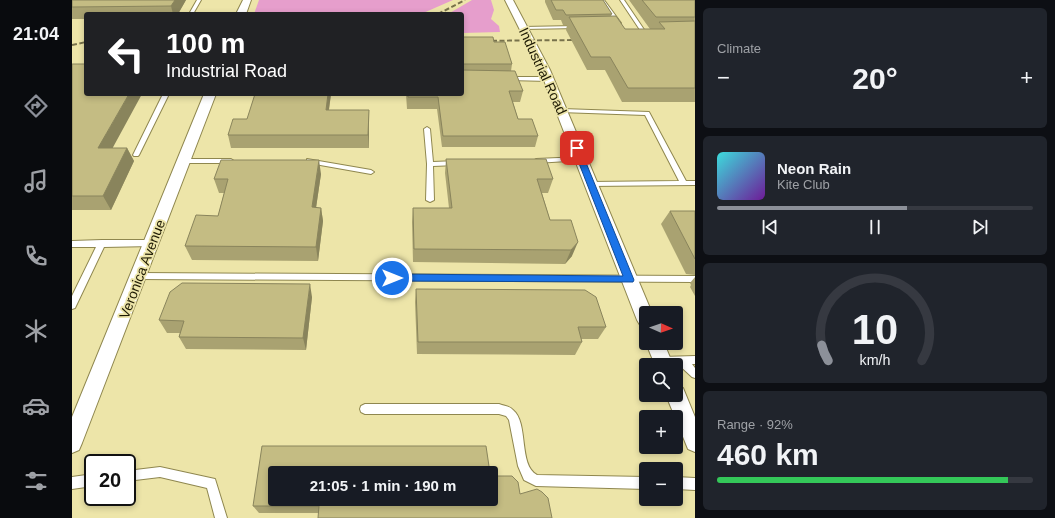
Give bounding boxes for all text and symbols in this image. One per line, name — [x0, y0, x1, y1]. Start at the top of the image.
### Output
text: 21:04 — [13, 24, 59, 44]
street label: Industrial Road — [516, 25, 570, 117]
icon: left — [100, 28, 152, 80]
text: 100 m — [166, 28, 245, 59]
text: Climate — [717, 41, 761, 56]
text: Industrial Road — [166, 61, 287, 81]
text: 20° — [852, 62, 898, 95]
text: − — [717, 65, 730, 90]
text: + — [1020, 65, 1033, 90]
icon: directions — [22, 92, 50, 120]
pin — [560, 131, 594, 165]
icon: arrive — [566, 137, 588, 159]
text: Neon Rain — [777, 160, 851, 177]
icon: music — [22, 167, 50, 195]
text: Kite Club — [777, 177, 830, 192]
icon: previous — [759, 216, 781, 238]
icon: pause — [864, 216, 886, 238]
icon: next — [969, 216, 991, 238]
street label: Veronica Avenue — [116, 217, 168, 321]
icon: phone — [22, 242, 50, 270]
position arrow — [371, 257, 413, 299]
north arrow — [639, 306, 683, 350]
map controls — [639, 306, 683, 506]
text: 10 — [852, 306, 898, 353]
icon: climate — [22, 317, 50, 345]
text: km/h — [860, 351, 891, 367]
button: search — [639, 358, 683, 402]
icon: car — [22, 392, 50, 420]
button: + — [639, 410, 683, 454]
text: Range · 92% — [717, 417, 793, 432]
text: 460 km — [717, 438, 819, 471]
speed limit sign: 20 — [84, 454, 136, 506]
button: − — [639, 462, 683, 506]
icon: filters — [22, 467, 50, 495]
text: 21:05 · 1 min · 190 m — [310, 477, 456, 494]

